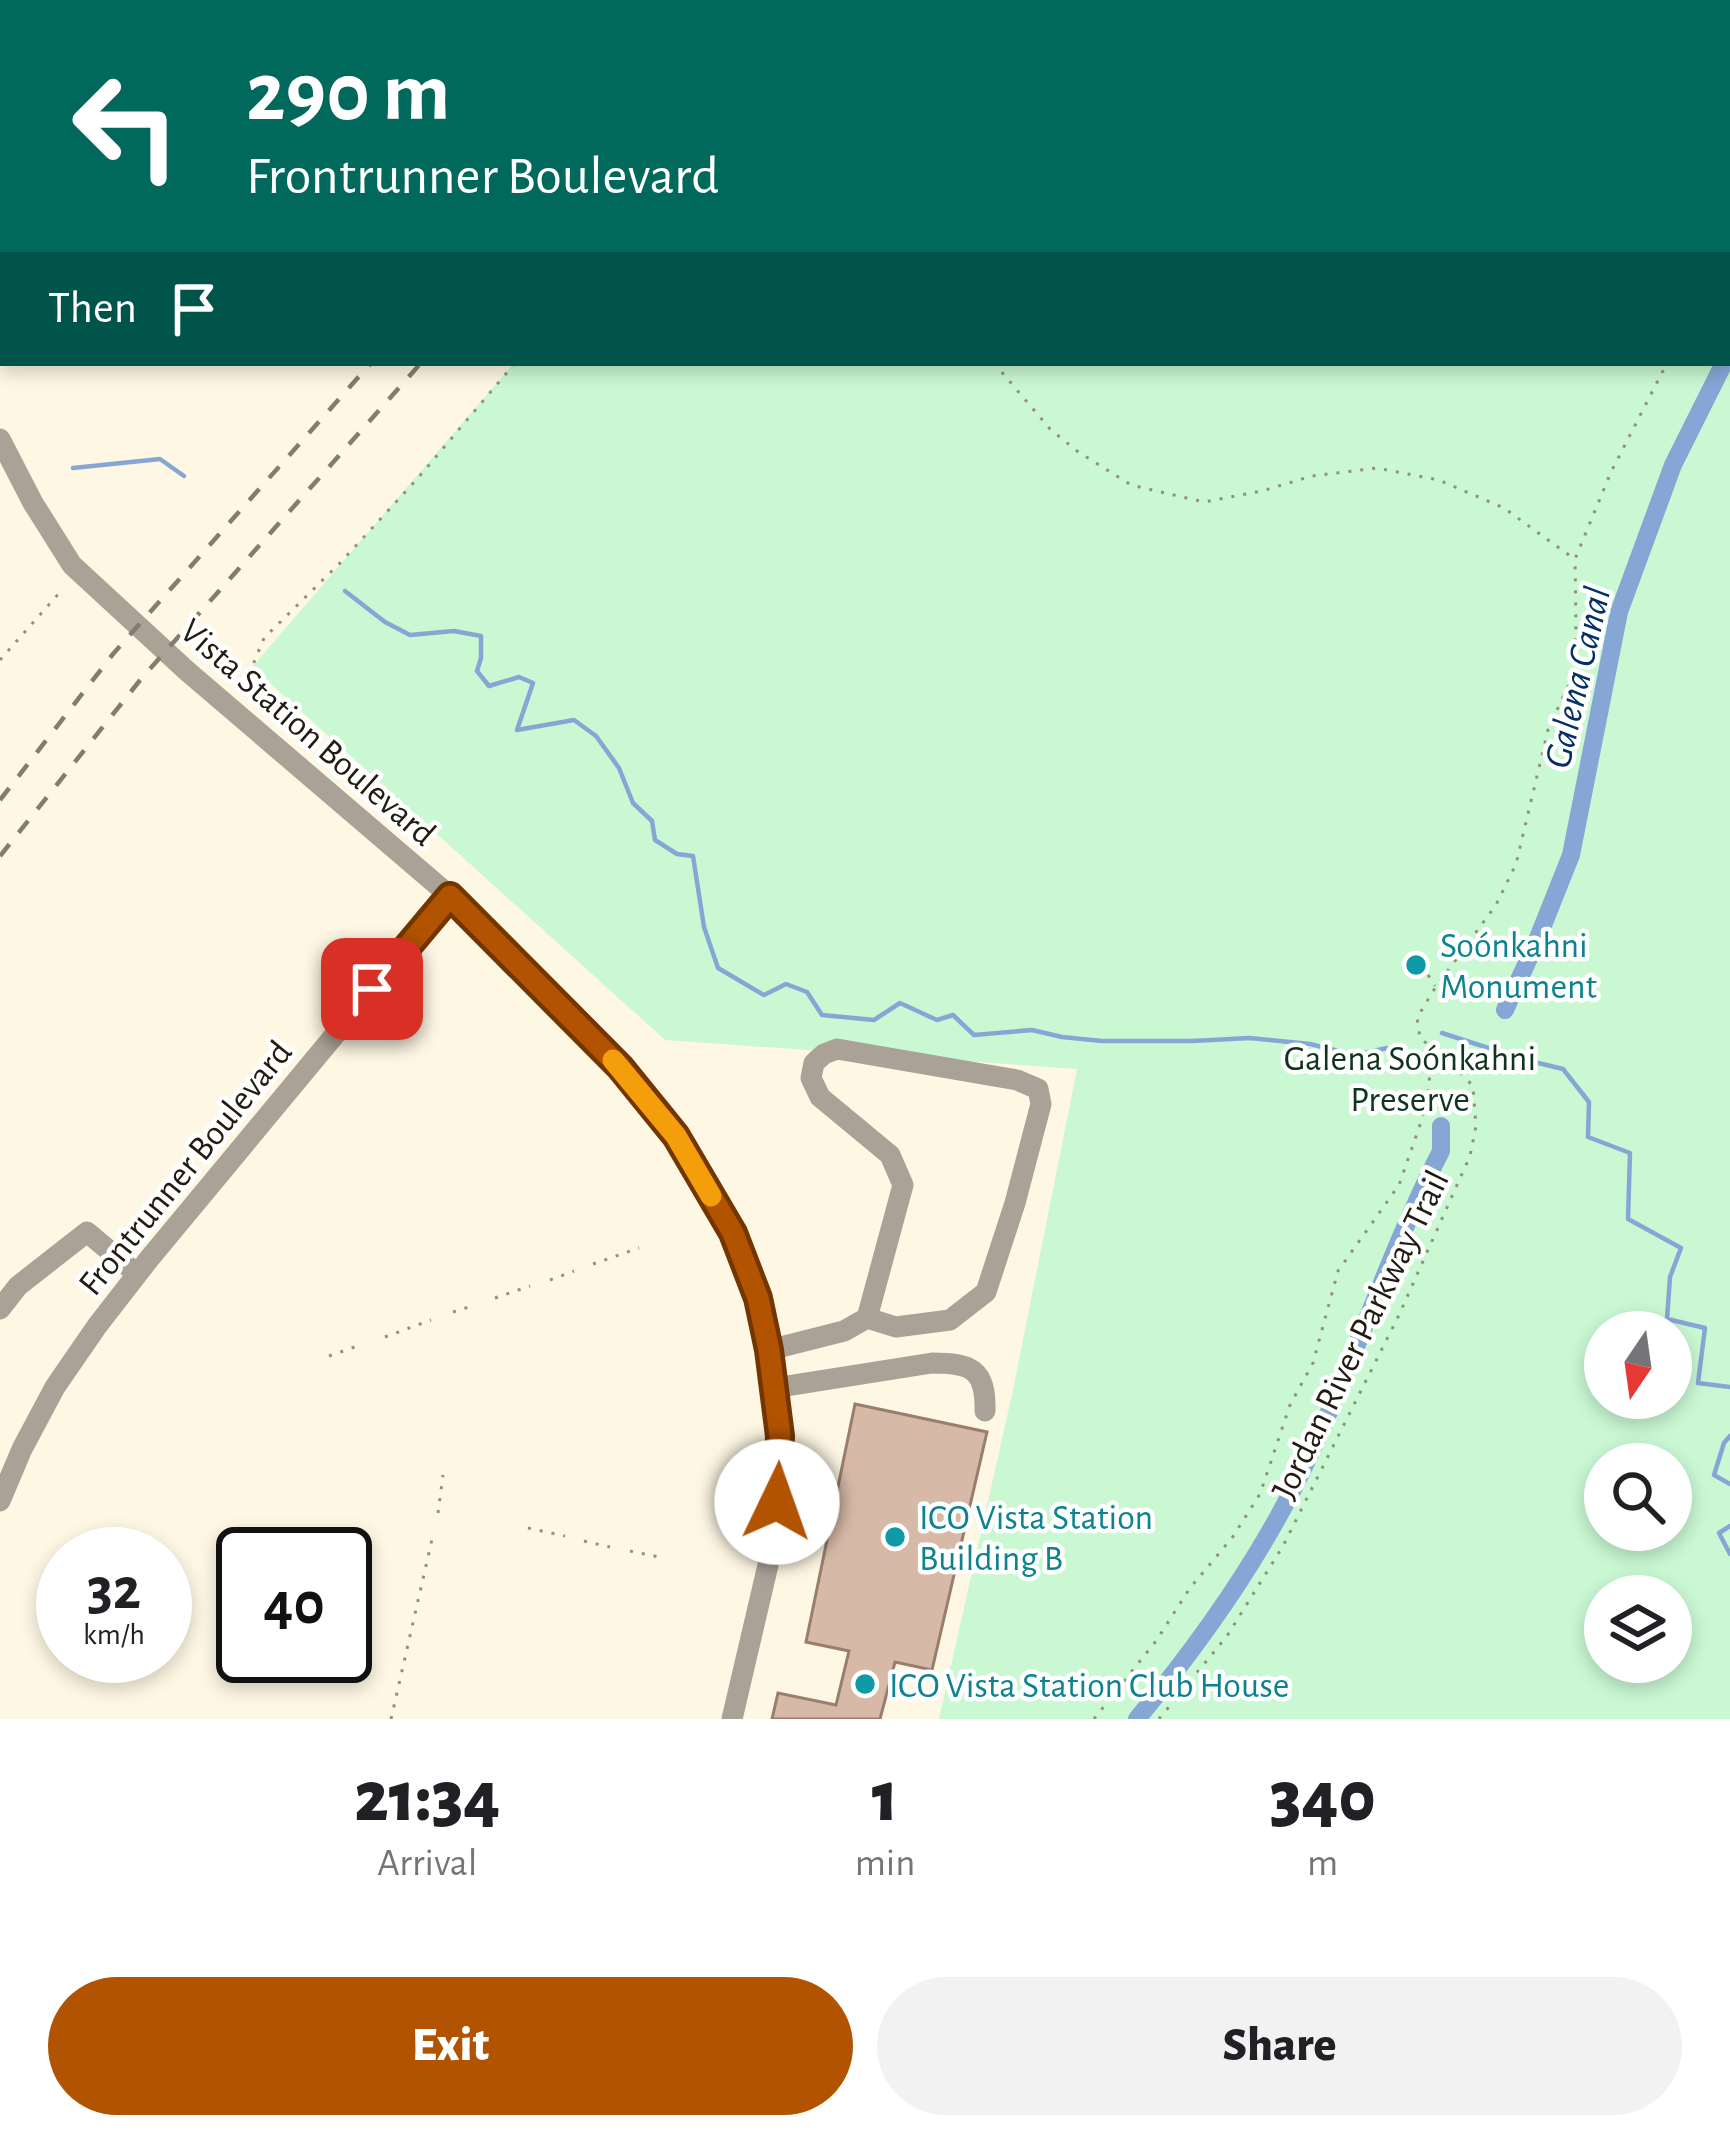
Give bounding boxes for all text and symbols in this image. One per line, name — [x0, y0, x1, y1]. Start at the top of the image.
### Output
icon: left — [48, 48, 204, 204]
text: 290 m — [246, 52, 450, 136]
text: Frontrunner Boulevard — [246, 150, 719, 204]
icon: arrive — [161, 276, 227, 342]
text: Then — [48, 286, 137, 331]
water label: Galena Canal — [1539, 583, 1618, 772]
street label: Vista Station Boulevard — [173, 612, 442, 853]
place label: Soónkahni Monument — [1440, 928, 1598, 1005]
pin — [321, 938, 423, 1040]
marker: Soónkahni Monument — [1403, 952, 1429, 978]
icon: arrive — [339, 956, 405, 1022]
street label: Frontrunner Boulevard — [72, 1034, 299, 1302]
park label: Galena Soónkahni Preserve — [1284, 1041, 1536, 1118]
street label: Jordan River Parkway Trail — [1266, 1165, 1456, 1505]
north arrow — [1584, 1311, 1692, 1419]
map controls — [1584, 1311, 1692, 1683]
position arrow — [714, 1439, 840, 1565]
button: search — [1584, 1443, 1692, 1551]
place label: ICO Vista Station Building B — [919, 1500, 1153, 1577]
marker: ICO Vista Station Building B — [882, 1524, 908, 1550]
speed limit sign: 40 — [216, 1527, 372, 1683]
text: 32 — [87, 1560, 141, 1620]
button: layers — [1584, 1575, 1692, 1683]
text: km/h — [83, 1620, 145, 1650]
place label: ICO Vista Station Club House — [889, 1668, 1289, 1704]
marker: ICO Vista Station Club House — [852, 1671, 878, 1697]
text: 21:34 — [354, 1762, 500, 1834]
text: 1 — [872, 1762, 898, 1834]
text: 340 — [1270, 1762, 1376, 1834]
text: Arrival — [377, 1844, 477, 1883]
text: min — [855, 1844, 915, 1883]
text: m — [1307, 1844, 1338, 1883]
button: Exit — [48, 1977, 853, 2115]
button: Share — [877, 1977, 1682, 2115]

